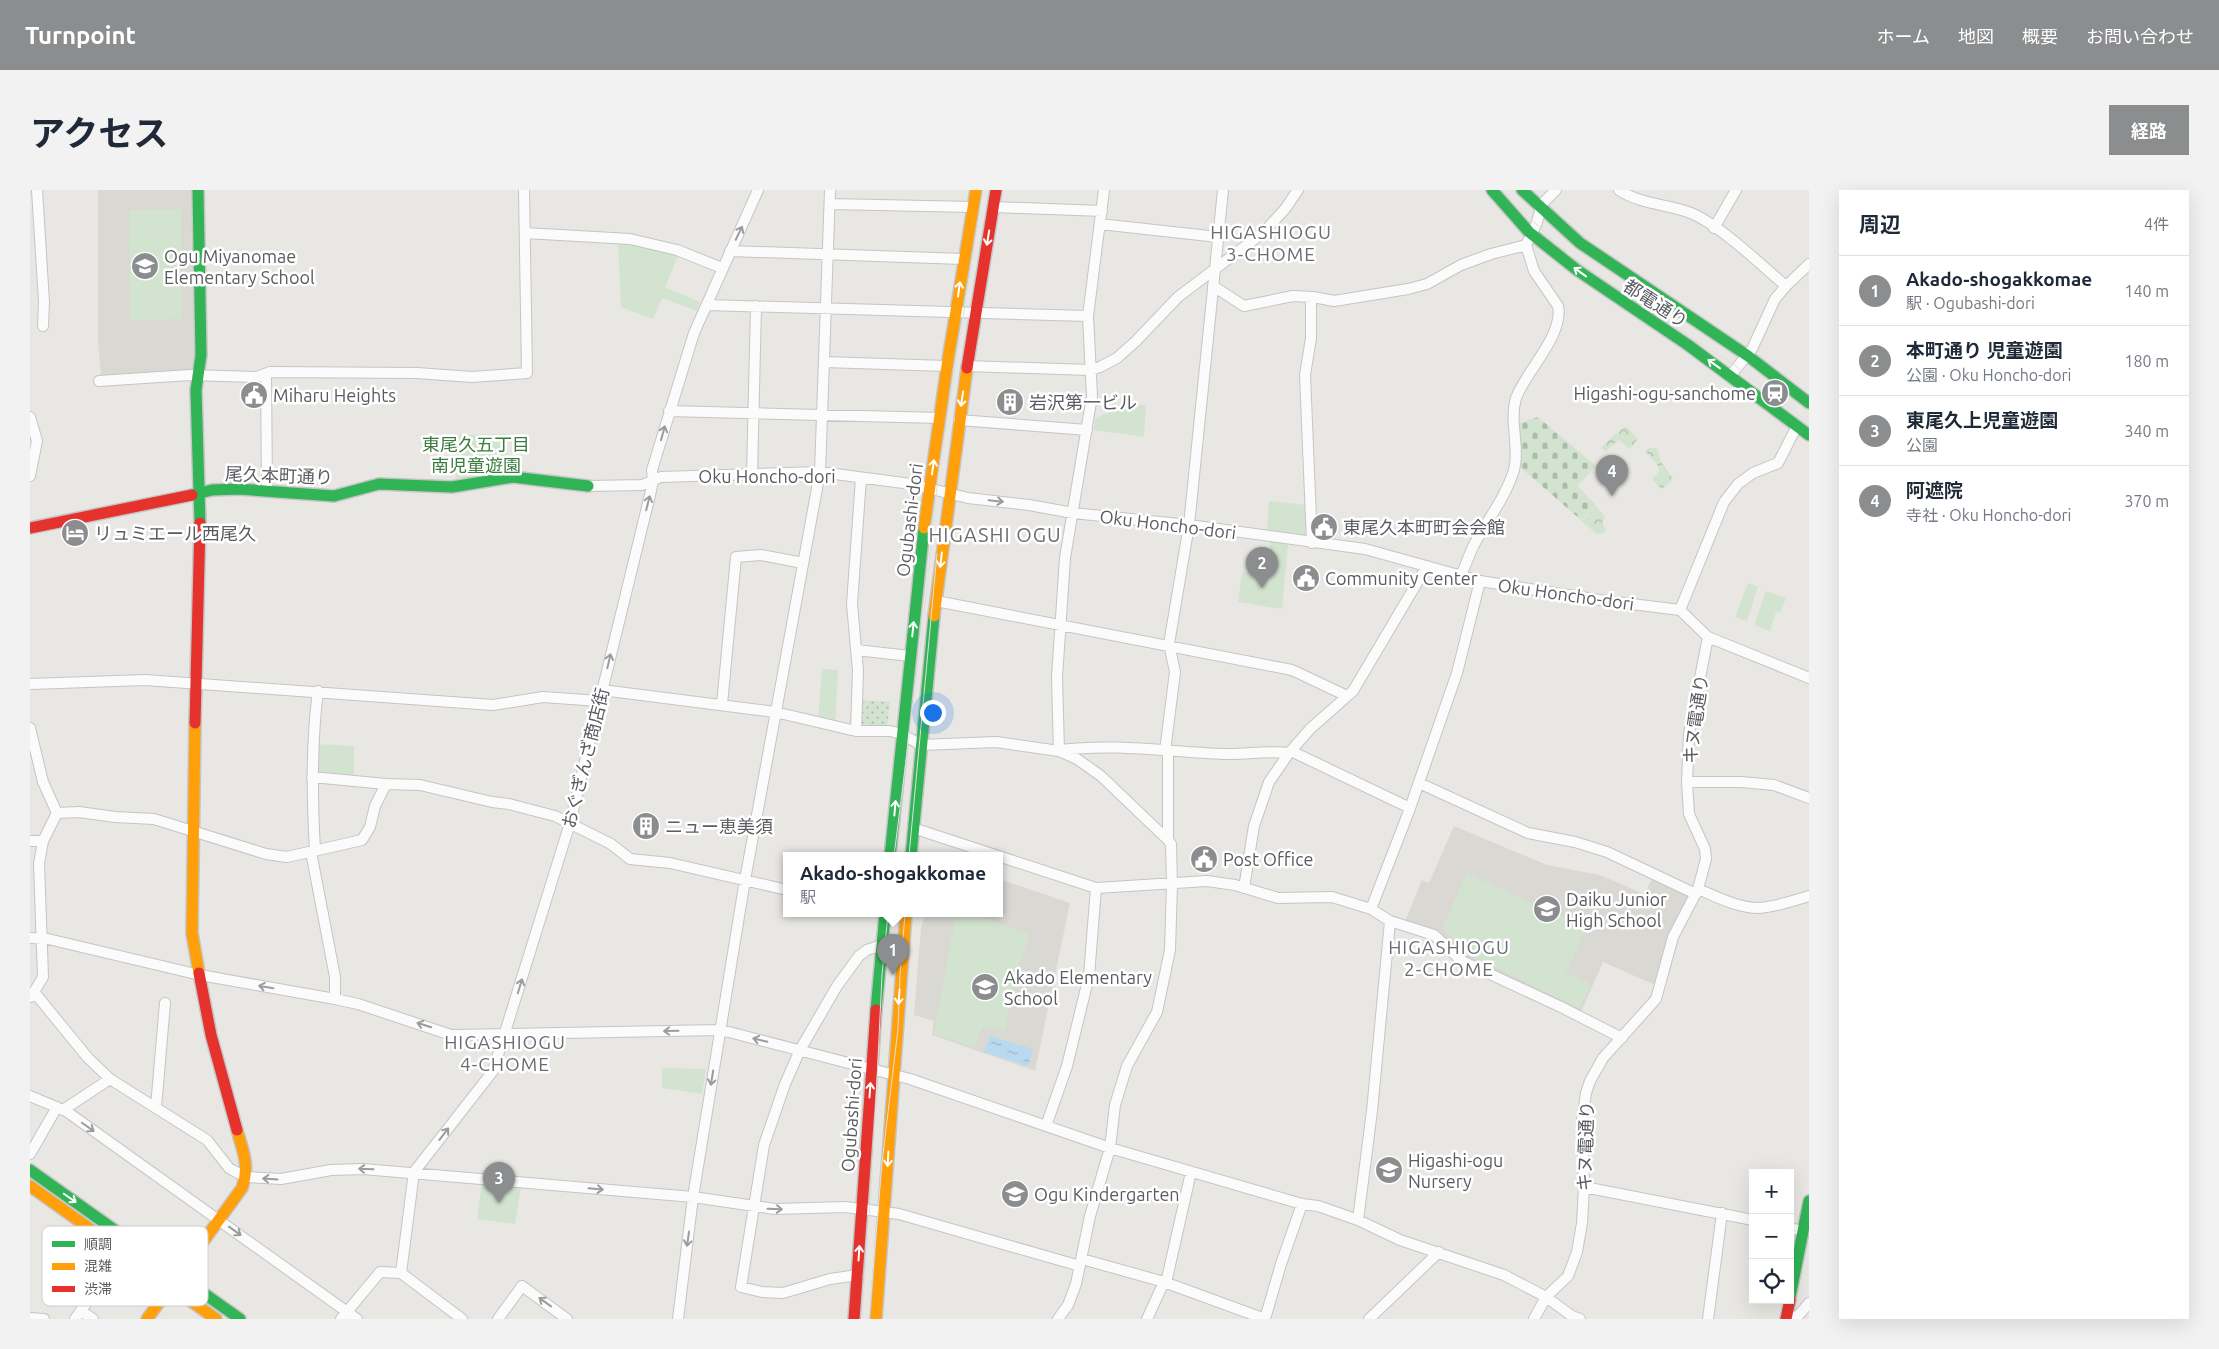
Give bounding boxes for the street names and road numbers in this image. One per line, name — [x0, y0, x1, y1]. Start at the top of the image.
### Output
street label: 都電通り — [1620, 275, 1692, 331]
street label: Ogubashi-dori — [892, 462, 926, 578]
street label: 尾久本町通り — [225, 463, 333, 487]
street label: Oku Honcho-dori — [698, 466, 836, 486]
street label: Oku Honcho-dori — [1099, 506, 1237, 542]
street label: Oku Honcho-dori — [1497, 575, 1635, 613]
street label: キヌ電通り — [1679, 673, 1711, 765]
street label: おぐぎんざ商店街 — [558, 686, 612, 830]
street label: Ogubashi-dori — [837, 1057, 865, 1173]
street label: キヌ電通り — [1573, 1101, 1597, 1191]

